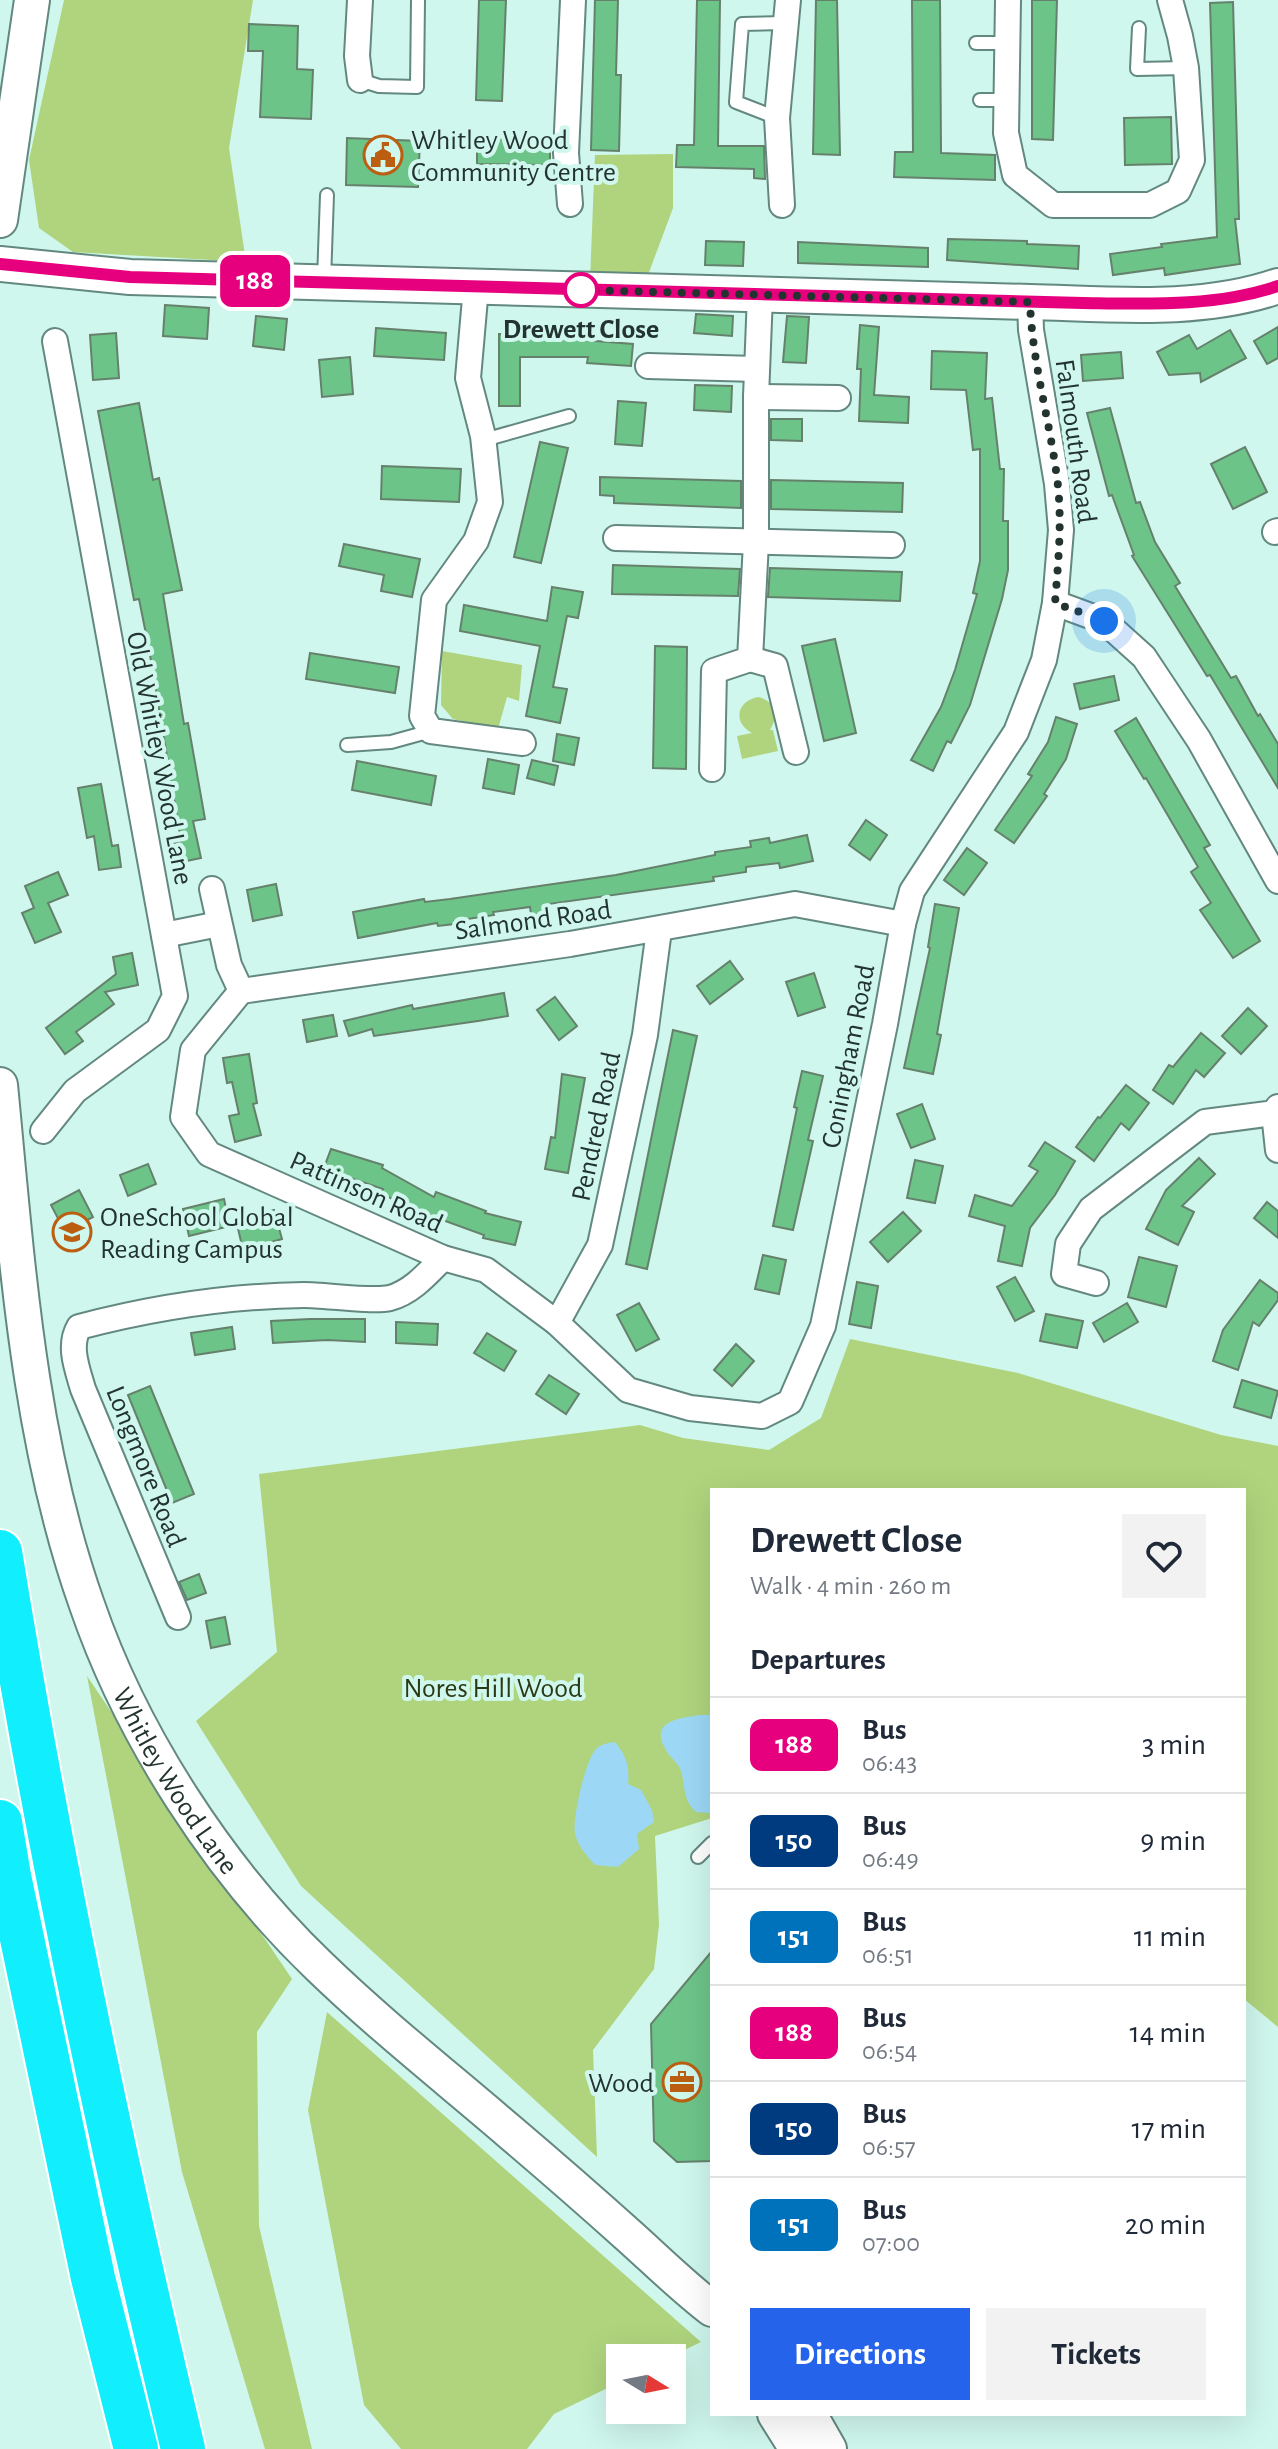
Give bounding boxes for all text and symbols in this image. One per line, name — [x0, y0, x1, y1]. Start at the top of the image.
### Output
place label: Whitley Wood Community Centre — [411, 127, 616, 187]
public building icon: Whitley Wood Community Centre — [362, 134, 404, 176]
line badge: 188 — [209, 255, 301, 307]
text: 188 — [236, 267, 274, 295]
marker: Drewett Close — [564, 273, 598, 307]
place label: Drewett Close — [503, 316, 659, 344]
street label: Falmouth Road — [1050, 357, 1100, 525]
your location — [1084, 601, 1124, 641]
street label: Old Whitley Wood Lane — [121, 629, 197, 887]
street label: Salmond Road — [453, 896, 613, 946]
street label: Coningham Road — [817, 962, 881, 1151]
street label: Pendred Road — [567, 1049, 626, 1204]
street label: Pattinson Road — [285, 1147, 447, 1239]
place label: OneSchool Global Reading Campus — [100, 1204, 294, 1264]
school or university icon: OneSchool Global Reading Campus — [51, 1211, 93, 1253]
street label: Longmore Road — [100, 1382, 190, 1551]
button: heart — [1122, 1514, 1206, 1598]
text: Drewett Close — [750, 1522, 962, 1560]
text: Walk · 4 min · 260 m — [750, 1573, 951, 1599]
text: Departures — [750, 1645, 886, 1675]
park label: Nores Hill Wood — [403, 1675, 583, 1703]
street label: Whitley Wood Lane — [107, 1684, 243, 1880]
text: Bus — [862, 1715, 907, 1745]
text: 3 min — [1142, 1730, 1206, 1760]
text: 188 — [775, 1731, 813, 1759]
text: 06:43 — [862, 1750, 917, 1776]
text: Bus — [862, 1811, 907, 1841]
text: 9 min — [1140, 1826, 1206, 1856]
text: 150 — [776, 1827, 812, 1855]
text: 06:49 — [862, 1846, 919, 1872]
text: Bus — [862, 1907, 907, 1937]
text: 11 min — [1134, 1922, 1206, 1952]
text: 151 — [778, 1923, 810, 1951]
text: 06:51 — [862, 1942, 914, 1968]
text: Bus — [862, 2003, 907, 2033]
text: 14 min — [1130, 2018, 1206, 2048]
text: 188 — [775, 2019, 813, 2047]
text: 06:54 — [862, 2038, 917, 2064]
office icon: Wood — [661, 2061, 703, 2103]
place label: Wood — [588, 2070, 654, 2098]
text: Bus — [862, 2099, 907, 2129]
text: 17 min — [1131, 2114, 1206, 2144]
text: 150 — [776, 2115, 812, 2143]
text: 06:57 — [862, 2134, 916, 2160]
text: Bus — [862, 2195, 907, 2225]
text: 20 min — [1125, 2210, 1206, 2240]
text: 151 — [778, 2211, 810, 2239]
text: 07:00 — [862, 2230, 920, 2256]
button: Directions — [750, 2308, 970, 2400]
button: Tickets — [986, 2308, 1206, 2400]
north arrow — [606, 2344, 686, 2424]
map controls — [606, 2344, 686, 2424]

